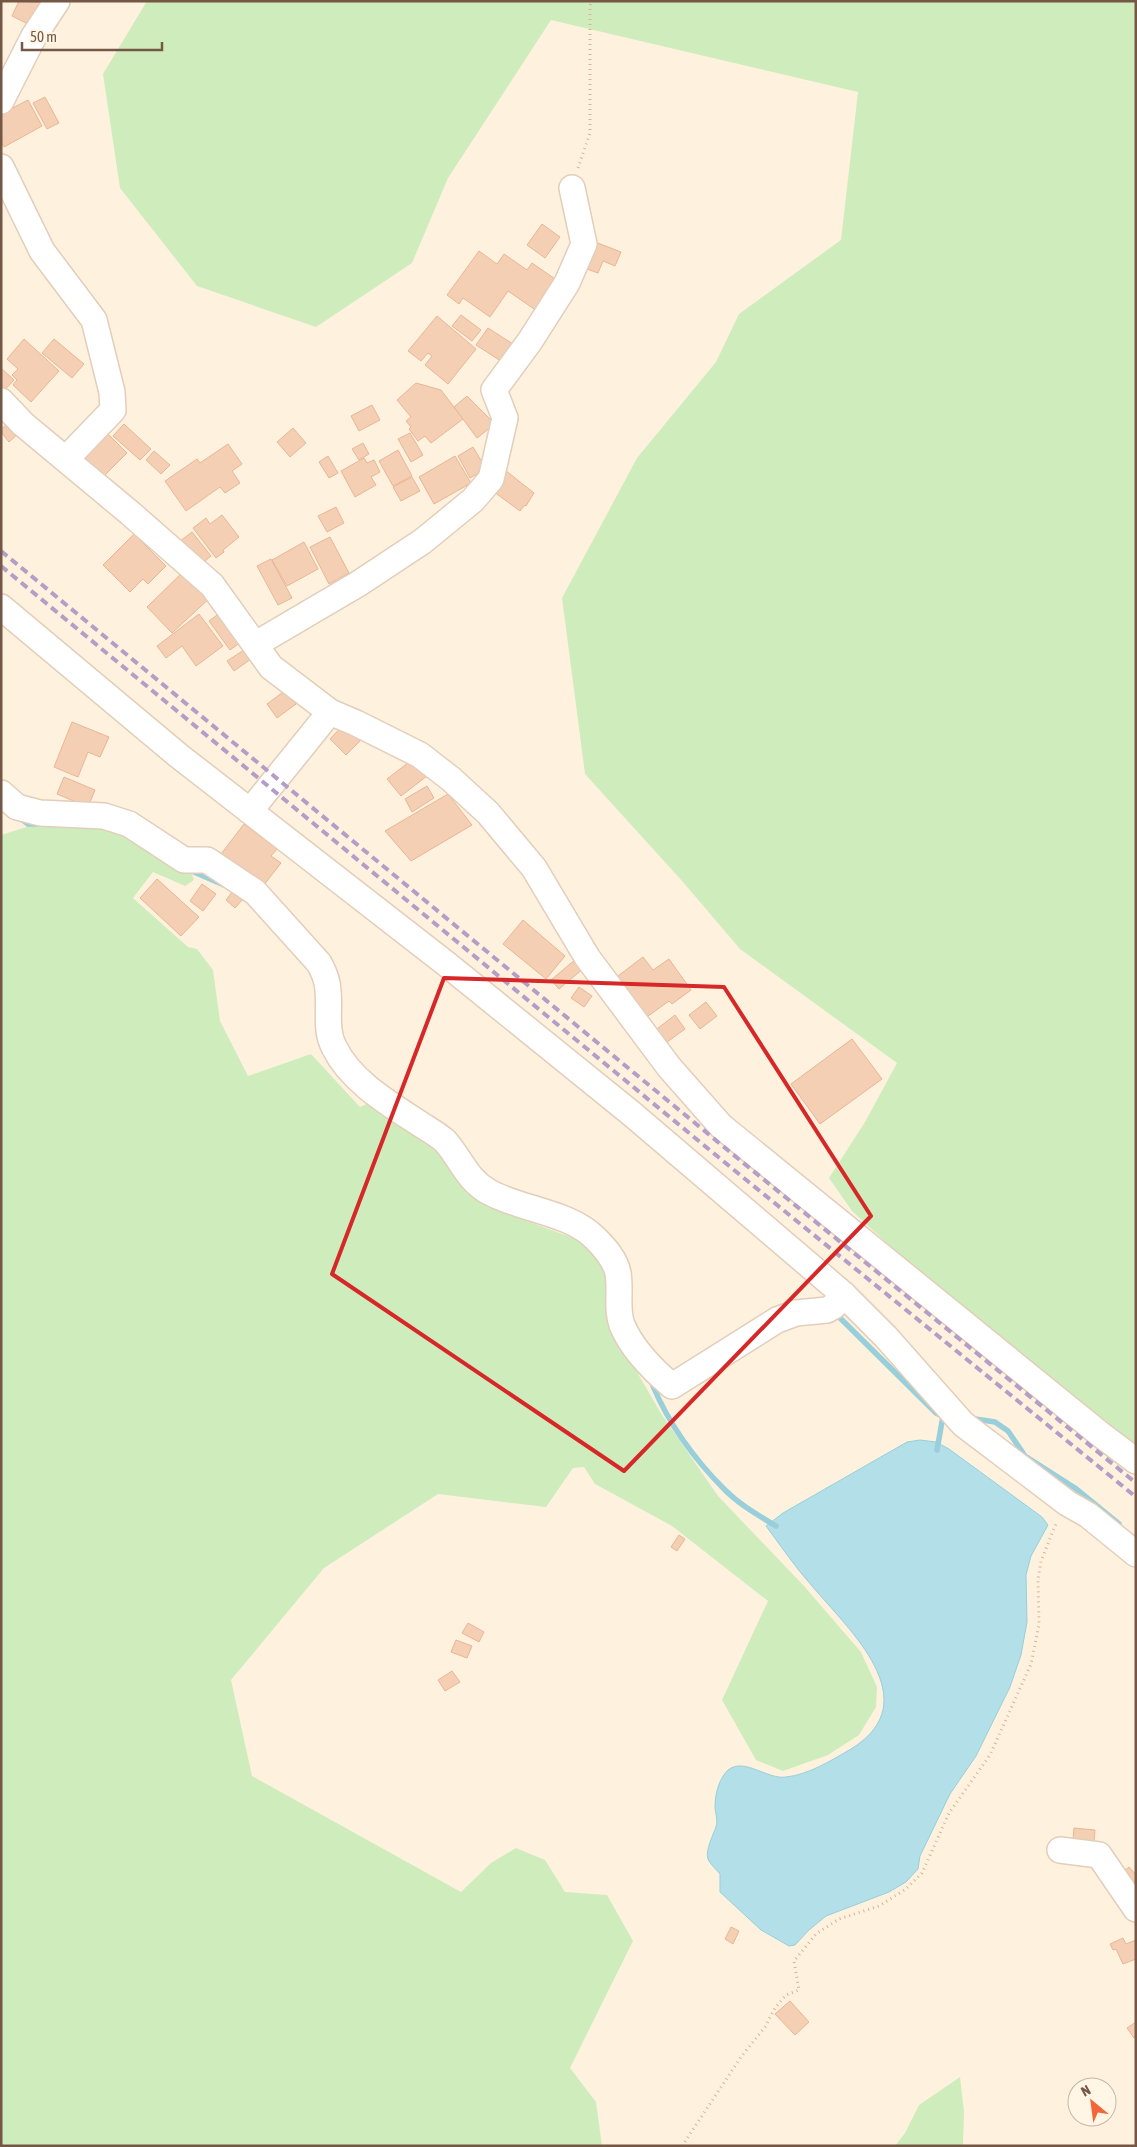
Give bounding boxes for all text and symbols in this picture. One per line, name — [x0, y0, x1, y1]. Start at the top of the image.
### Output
scale bar — [22, 20, 162, 52]
text: 50 m — [30, 28, 57, 45]
north arrow — [1067, 2077, 1117, 2127]
text: N — [1078, 2082, 1093, 2100]

